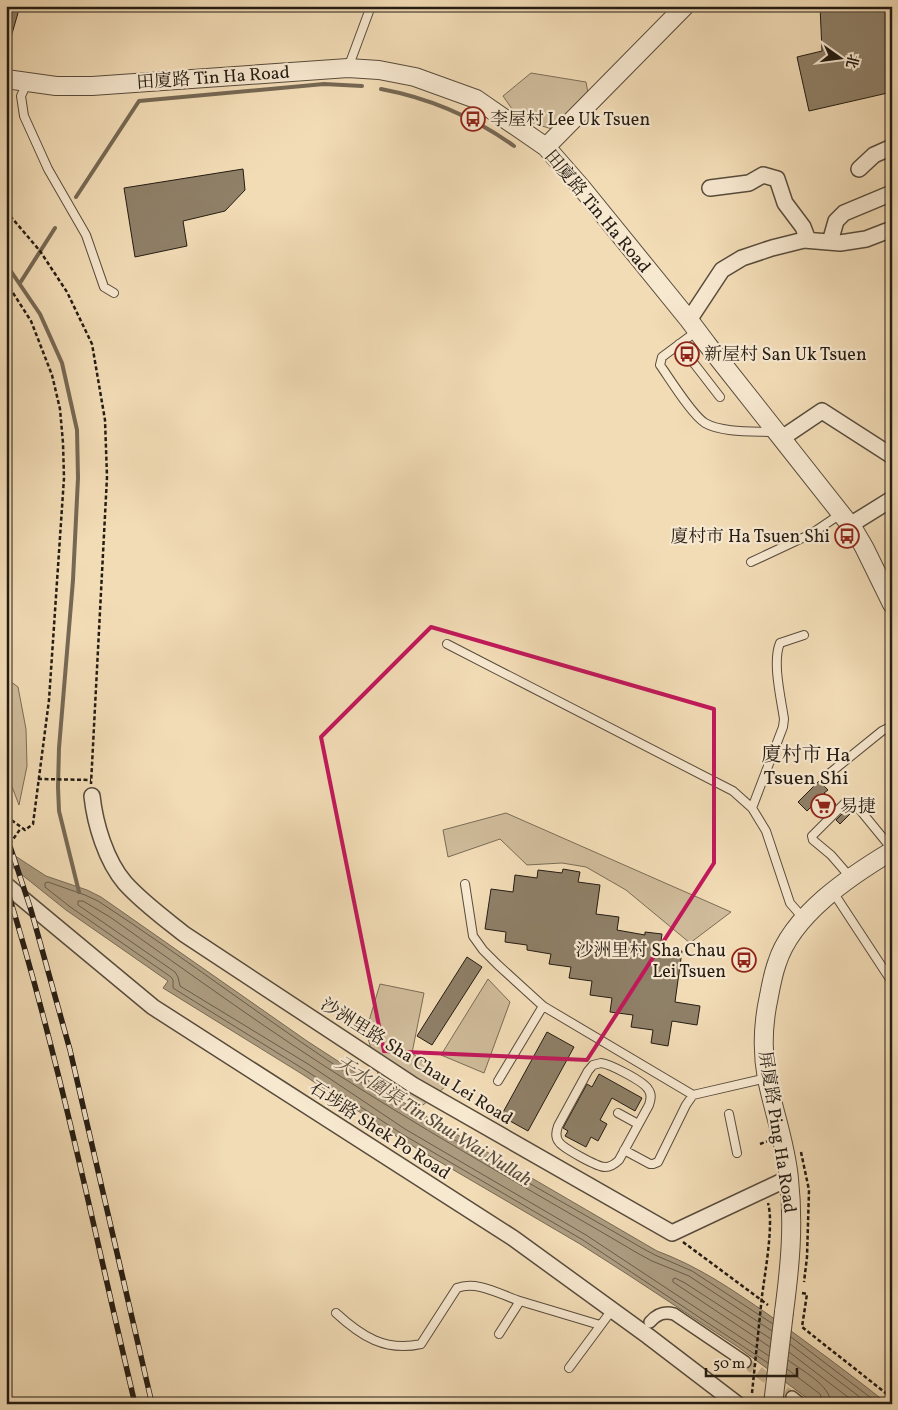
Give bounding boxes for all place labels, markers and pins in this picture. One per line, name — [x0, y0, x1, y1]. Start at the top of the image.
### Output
bus stop icon: 李屋村 Lee Uk Tsuen — [460, 106, 486, 132]
place label: 李屋村 Lee Uk Tsuen — [490, 108, 650, 133]
bus stop icon: 新屋村 San Uk Tsuen — [674, 341, 700, 367]
place label: 新屋村 San Uk Tsuen — [704, 343, 867, 368]
bus stop icon: 廈村市 Ha Tsuen Shi — [834, 523, 860, 549]
place label: 廈村市 Ha Tsuen Shi — [670, 525, 830, 550]
supermarket icon: 易捷 — [810, 793, 836, 819]
place label: 易捷 — [840, 795, 876, 820]
place label: 沙洲里村 Sha Chau Lei Tsuen — [576, 939, 726, 985]
bus stop icon: 沙洲里村 Sha Chau Lei Tsuen — [731, 947, 757, 973]

